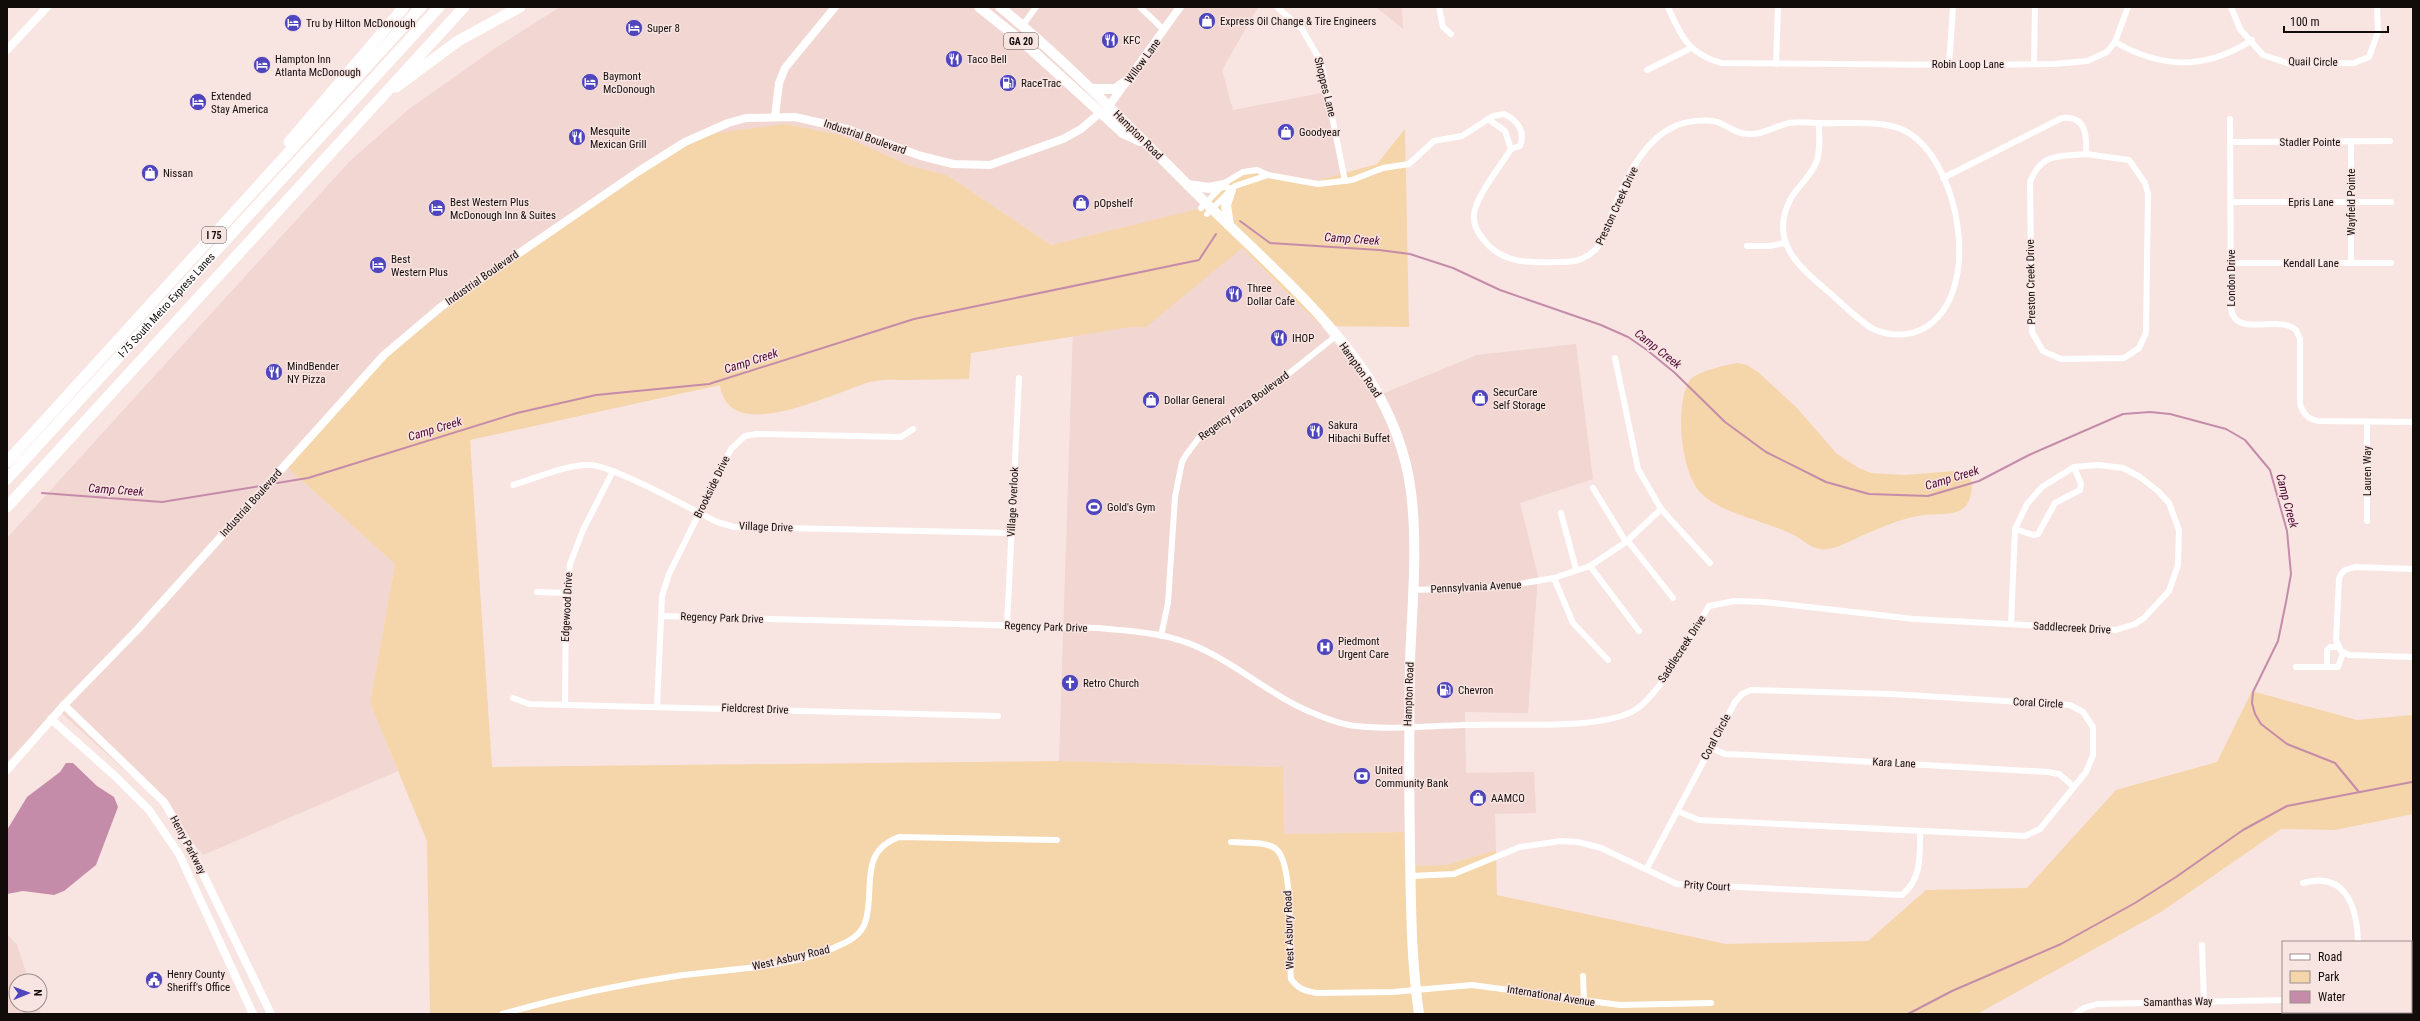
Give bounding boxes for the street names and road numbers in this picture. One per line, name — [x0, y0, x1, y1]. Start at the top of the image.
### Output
road number: GA 20 — [1004, 33, 1038, 49]
street label: Willow Lane — [1122, 36, 1164, 86]
street label: Quail Circle — [2288, 55, 2338, 69]
street label: Shoppes Lane — [1311, 56, 1339, 118]
street label: Robin Loop Lane — [1932, 58, 2004, 71]
street label: Hampton Road — [1111, 108, 1165, 162]
street label: Industrial Boulevard — [822, 117, 908, 157]
street label: Stadler Pointe — [2279, 136, 2341, 149]
street label: Preston Creek Drive — [1593, 165, 1641, 247]
street label: Wayfield Pointe — [2345, 169, 2358, 235]
street label: Epris Lane — [2288, 196, 2334, 209]
road number: I 75 — [202, 227, 226, 243]
street label: Preston Creek Drive — [2024, 239, 2038, 325]
street label: Industrial Boulevard — [443, 248, 521, 308]
street label: I-75 South Metro Express Lanes — [115, 250, 218, 360]
street label: London Drive — [2225, 250, 2238, 306]
street label: Kendall Lane — [2283, 257, 2339, 270]
street label: Hampton Road — [1336, 340, 1384, 400]
street label: Regency Plaza Boulevard — [1196, 369, 1292, 443]
street label: Lauren Way — [2361, 446, 2374, 496]
street label: Brookside Drive — [691, 454, 733, 520]
street label: Village Overlook — [1005, 466, 1021, 537]
street label: Industrial Boulevard — [217, 467, 285, 539]
street label: Village Drive — [739, 520, 793, 534]
street label: Edgewood Drive — [559, 572, 575, 642]
street label: Pennsylvania Avenue — [1430, 578, 1522, 596]
street label: Regency Park Drive — [680, 610, 764, 626]
street label: Saddlecreek Drive — [1655, 613, 1709, 685]
street label: Regency Park Drive — [1004, 619, 1088, 635]
street label: Saddlecreek Drive — [2033, 619, 2111, 637]
street label: Hampton Road — [1401, 662, 1417, 726]
street label: Coral Circle — [2013, 695, 2063, 711]
street label: Fieldcrest Drive — [721, 701, 789, 717]
street label: Coral Circle — [1699, 712, 1733, 762]
street label: Kara Lane — [1872, 755, 1916, 771]
street label: Henry Parkway — [167, 814, 209, 877]
street label: Prity Court — [1684, 878, 1730, 894]
street label: West Asbury Road — [1281, 890, 1297, 970]
street label: West Asbury Road — [751, 943, 831, 973]
street label: International Avenue — [1506, 983, 1596, 1009]
street label: Samanthas Way — [2143, 995, 2213, 1009]

